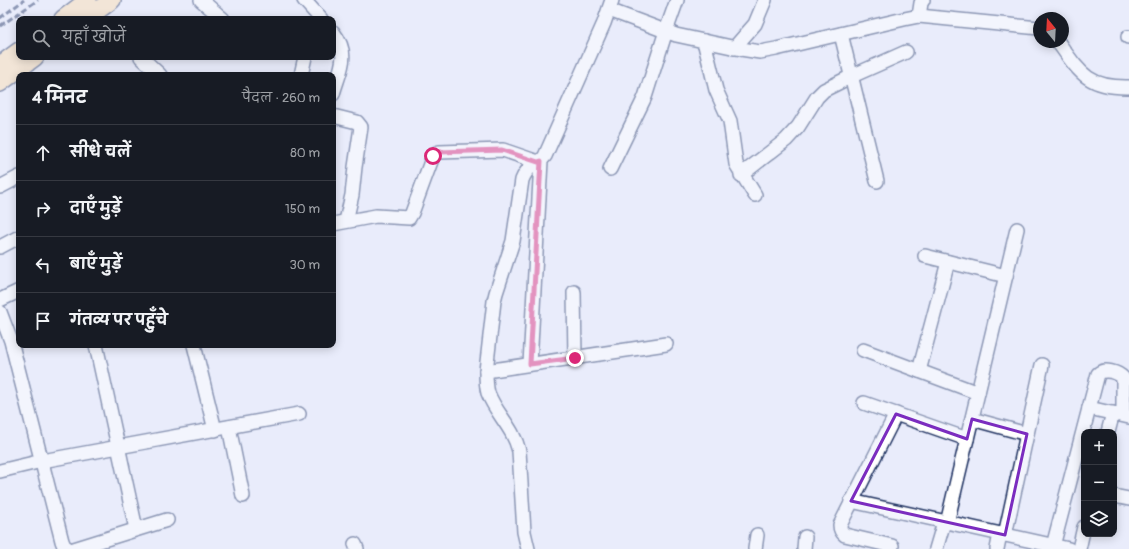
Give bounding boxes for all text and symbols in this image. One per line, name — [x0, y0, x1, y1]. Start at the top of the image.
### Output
north arrow — [1033, 12, 1069, 48]
search box — [16, 16, 336, 60]
icon: search — [30, 27, 52, 49]
text: यहाँ खोजें — [62, 28, 126, 47]
text: 4 मिनट — [32, 87, 87, 108]
text: पैदल · 260 m — [242, 90, 320, 106]
icon: ahead — [32, 142, 54, 164]
text: सीधे चलें — [70, 143, 131, 162]
text: 80 m — [290, 145, 320, 161]
route start — [424, 147, 442, 165]
icon: right — [32, 198, 54, 220]
text: दाएँ मुड़ें — [70, 199, 122, 218]
text: 150 m — [285, 201, 320, 217]
icon: left — [32, 254, 54, 276]
text: बाएँ मुड़ें — [70, 255, 122, 274]
text: 30 m — [290, 257, 320, 273]
icon: arrive — [32, 310, 54, 332]
text: गंतव्य पर पहुँचे — [70, 311, 168, 330]
route end — [566, 349, 584, 367]
map controls — [1081, 429, 1117, 537]
button: + — [1081, 429, 1117, 465]
button: − — [1081, 465, 1117, 501]
button: layers — [1081, 501, 1117, 537]

